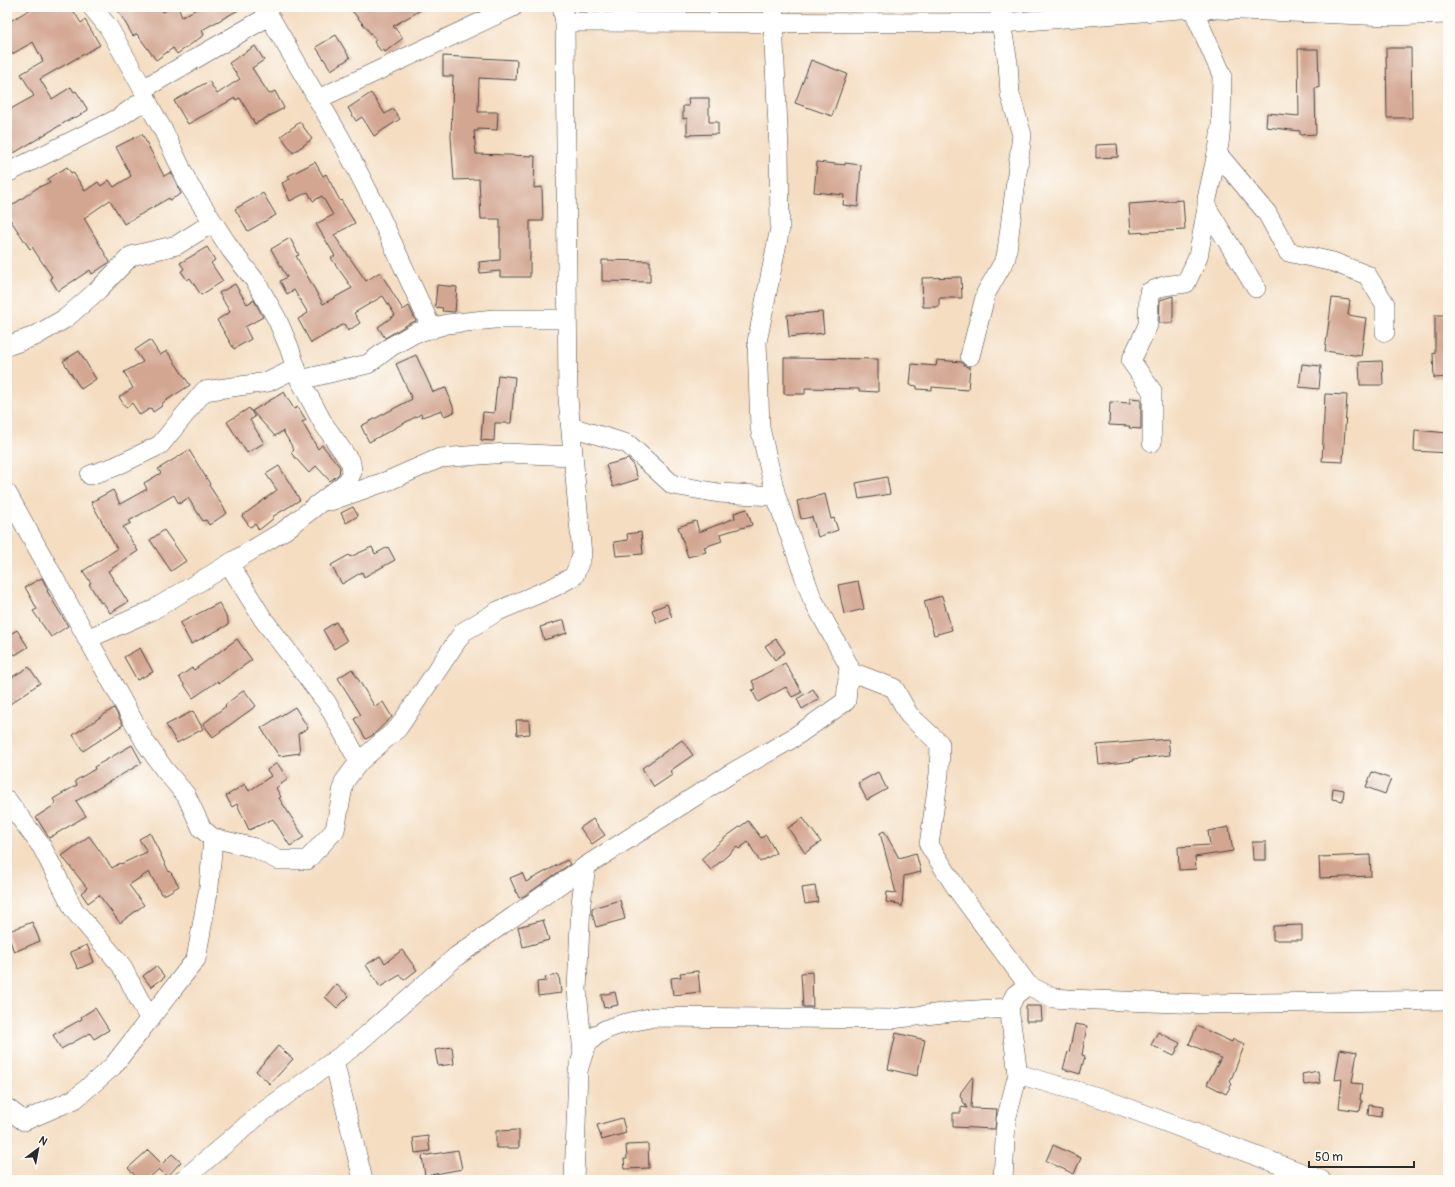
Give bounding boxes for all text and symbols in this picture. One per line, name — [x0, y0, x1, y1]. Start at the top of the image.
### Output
north arrow — [18, 1129, 58, 1169]
text: N — [36, 1133, 50, 1149]
scale bar — [1309, 1143, 1414, 1169]
text: 50 m — [1315, 1150, 1343, 1165]

